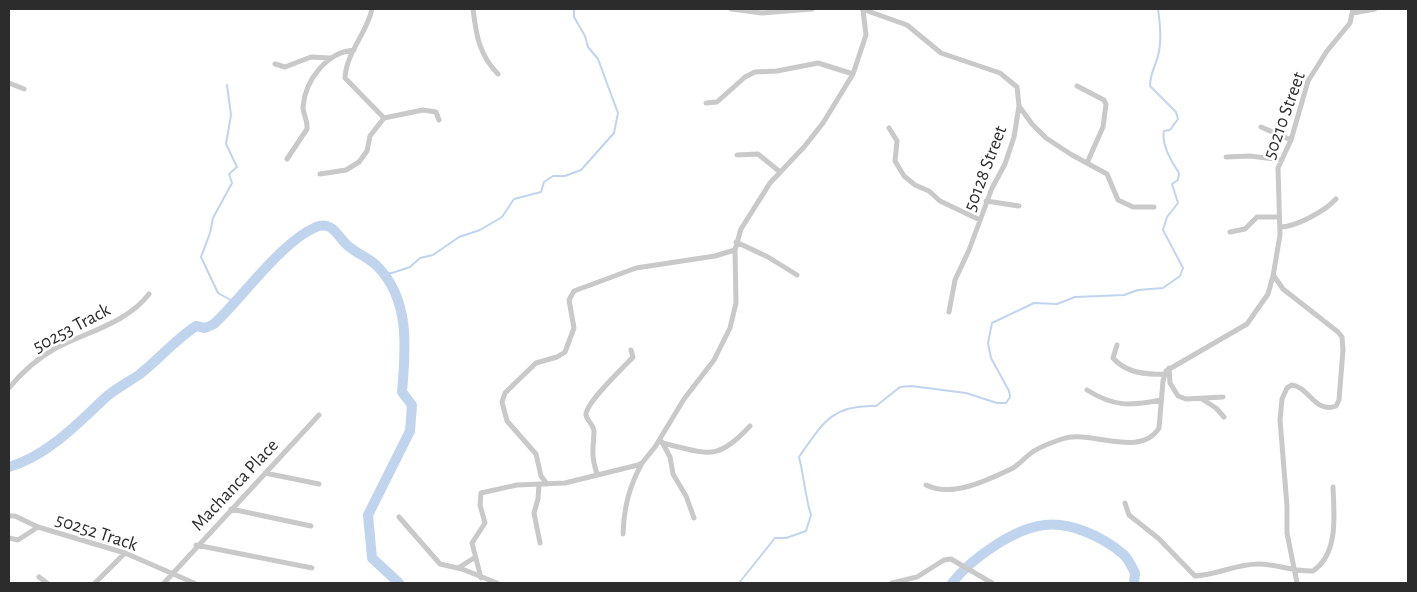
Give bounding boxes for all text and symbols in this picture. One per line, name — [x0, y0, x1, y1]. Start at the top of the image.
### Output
street label: 50210 Street — [1260, 69, 1309, 162]
street label: 50128 Street — [960, 123, 1010, 214]
street label: 50253 Track — [30, 300, 114, 357]
street label: Machanca Place — [188, 436, 282, 535]
street label: 50252 Track — [53, 510, 140, 555]

